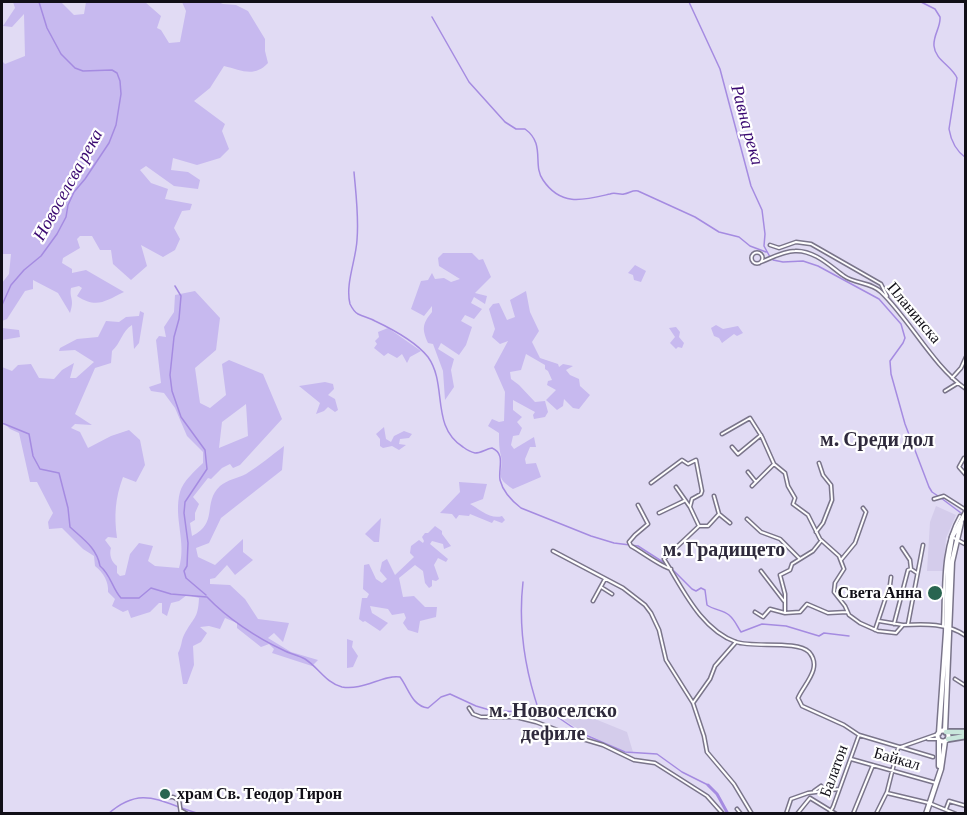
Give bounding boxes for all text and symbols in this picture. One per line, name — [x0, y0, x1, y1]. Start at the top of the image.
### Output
water label: Равна река — [726, 82, 768, 168]
water label: Новоселсва река — [29, 126, 107, 244]
street label: Планинска — [883, 278, 945, 348]
district label: м. Среди дол — [820, 428, 934, 452]
district label: м. Градището — [663, 538, 785, 562]
place label: Света Анна — [838, 583, 922, 603]
marker: Света Анна — [926, 584, 944, 602]
district label: м. Новоселско дефиле — [489, 699, 617, 746]
street label: Балатон — [816, 742, 852, 800]
street label: Байкал — [871, 743, 923, 775]
place label: храм Св. Теодор Тирон — [177, 784, 342, 804]
marker: храм Св. Теодор Тирон — [158, 787, 172, 801]

